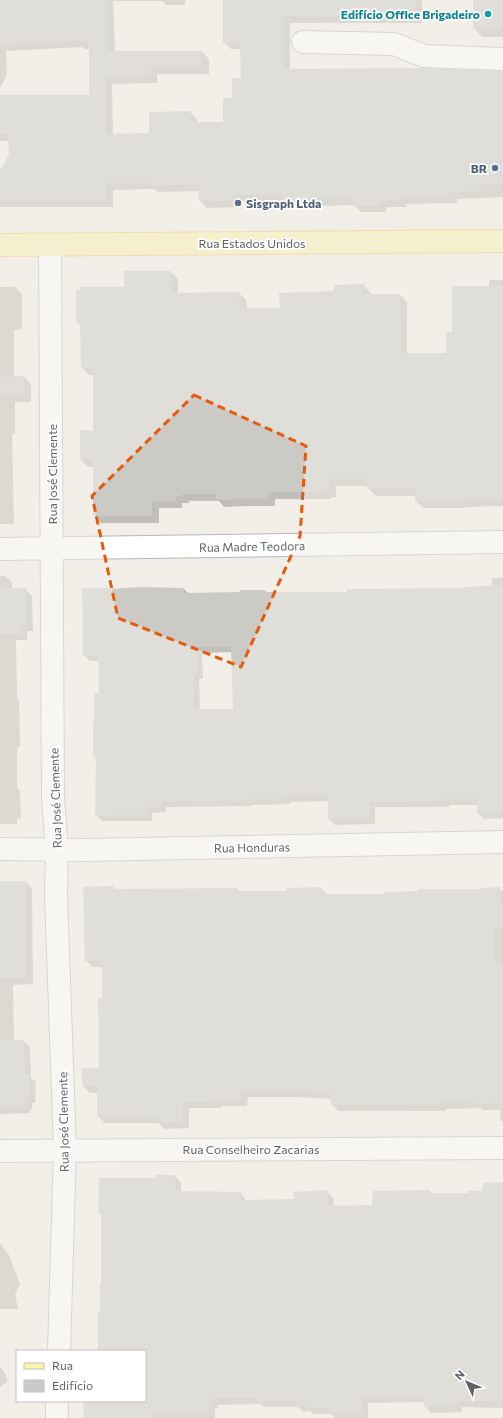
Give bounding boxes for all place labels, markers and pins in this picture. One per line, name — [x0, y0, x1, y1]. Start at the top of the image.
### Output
place label: Edifício Office Brigadeiro — [341, 7, 480, 21]
marker: Edifício Office Brigadeiro — [483, 9, 493, 19]
place label: BR — [471, 161, 488, 175]
marker: BR — [490, 163, 500, 173]
place label: Sisgraph Ltda — [246, 196, 321, 210]
marker: Sisgraph Ltda — [233, 198, 243, 208]

